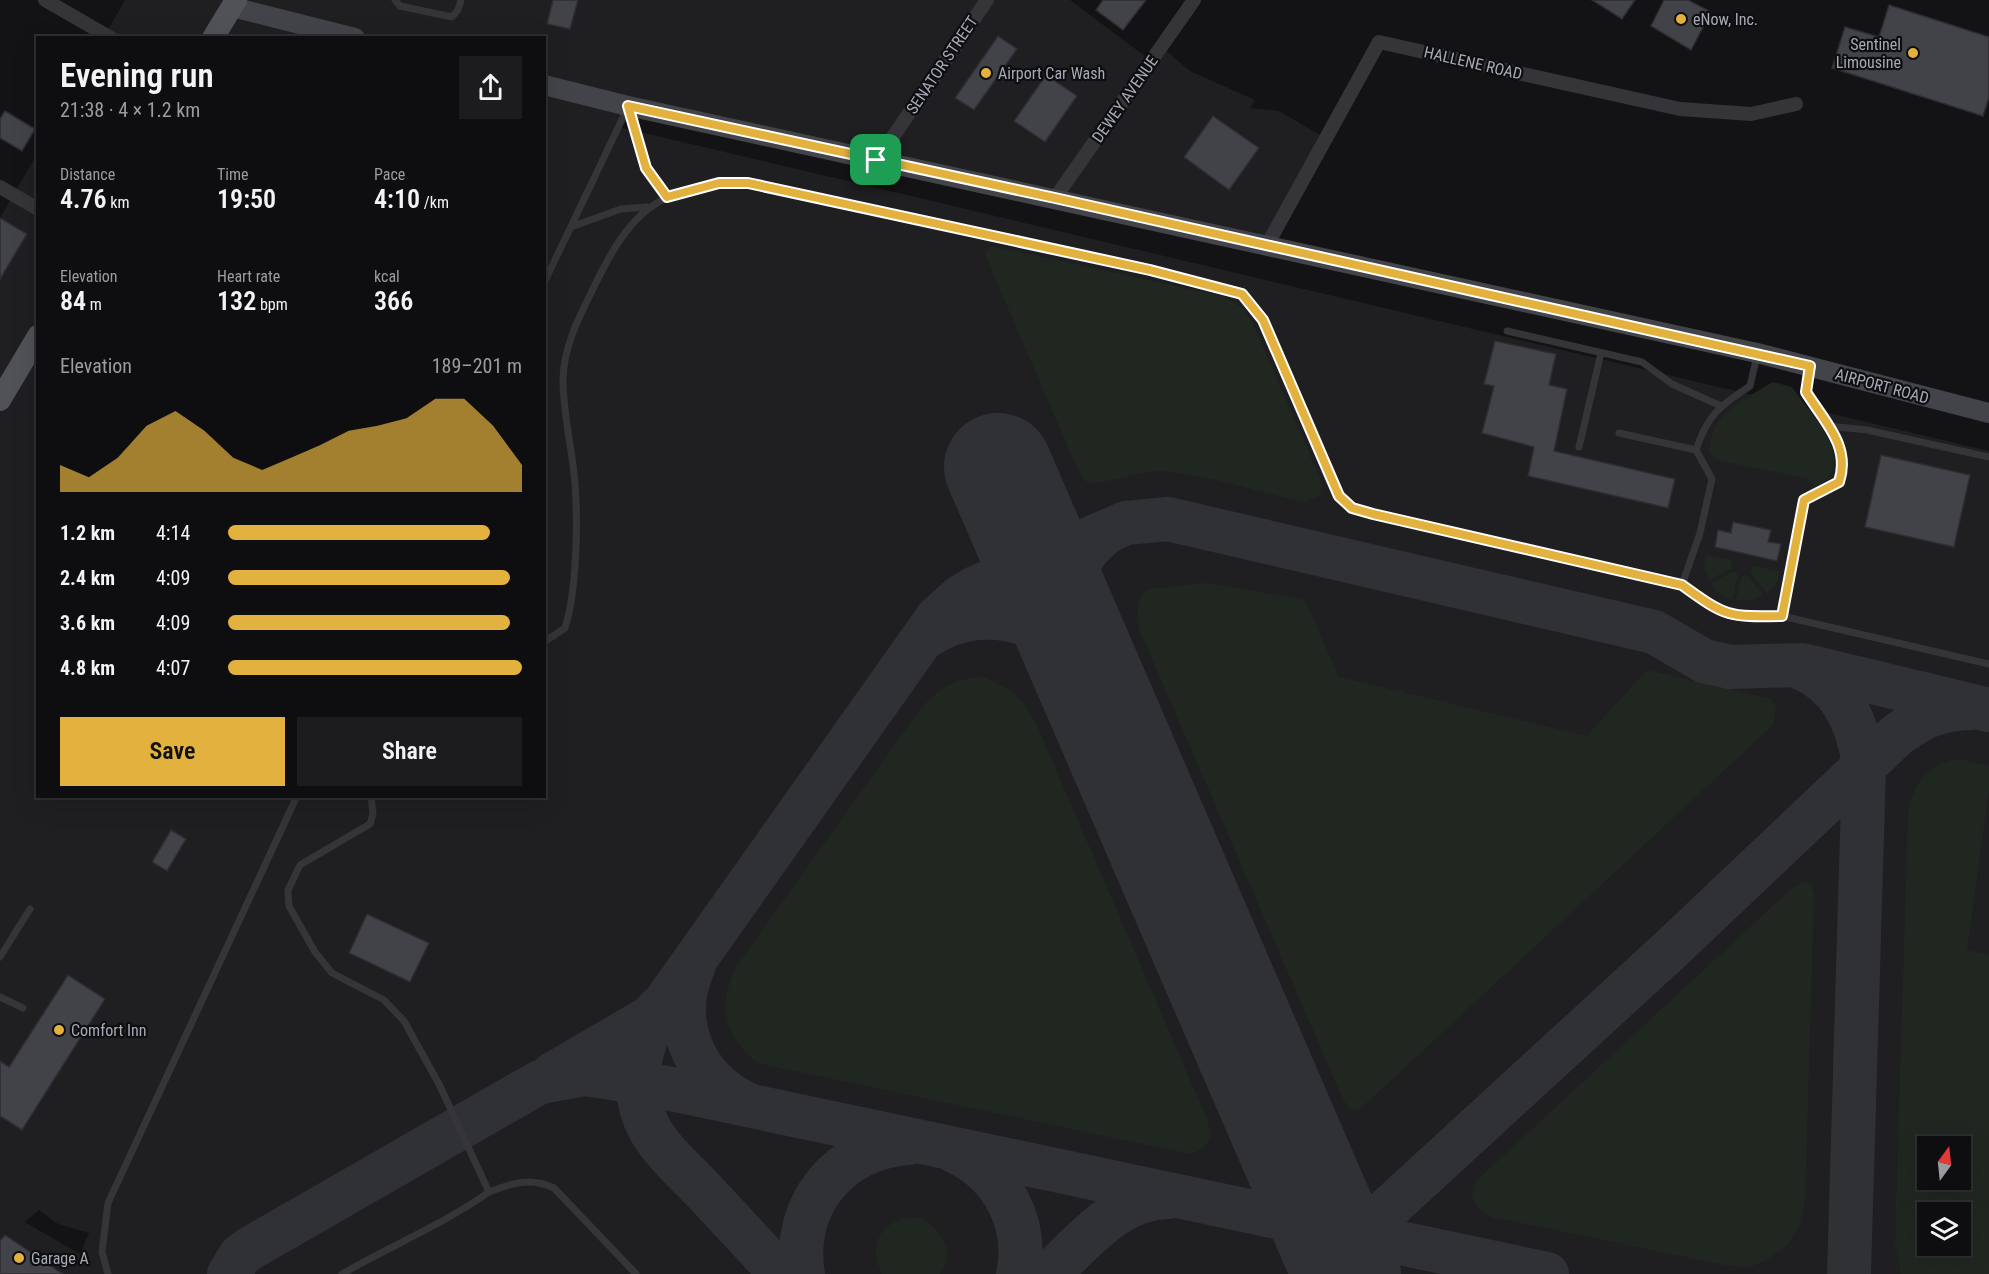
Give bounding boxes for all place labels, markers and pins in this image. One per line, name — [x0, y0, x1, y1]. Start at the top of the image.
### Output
place label: eNow, Inc. — [1693, 10, 1758, 29]
marker: eNow, Inc. — [1674, 12, 1688, 26]
place label: Sentinel Limousine — [1836, 35, 1901, 72]
marker: Sentinel Limousine — [1906, 46, 1920, 60]
place label: Airport Car Wash — [998, 64, 1105, 83]
marker: Airport Car Wash — [979, 66, 993, 80]
pin — [850, 134, 901, 185]
place label: Comfort Inn — [71, 1021, 146, 1040]
marker: Comfort Inn — [52, 1023, 66, 1037]
place label: Garage A — [31, 1249, 89, 1268]
marker: Garage A — [12, 1251, 26, 1265]

